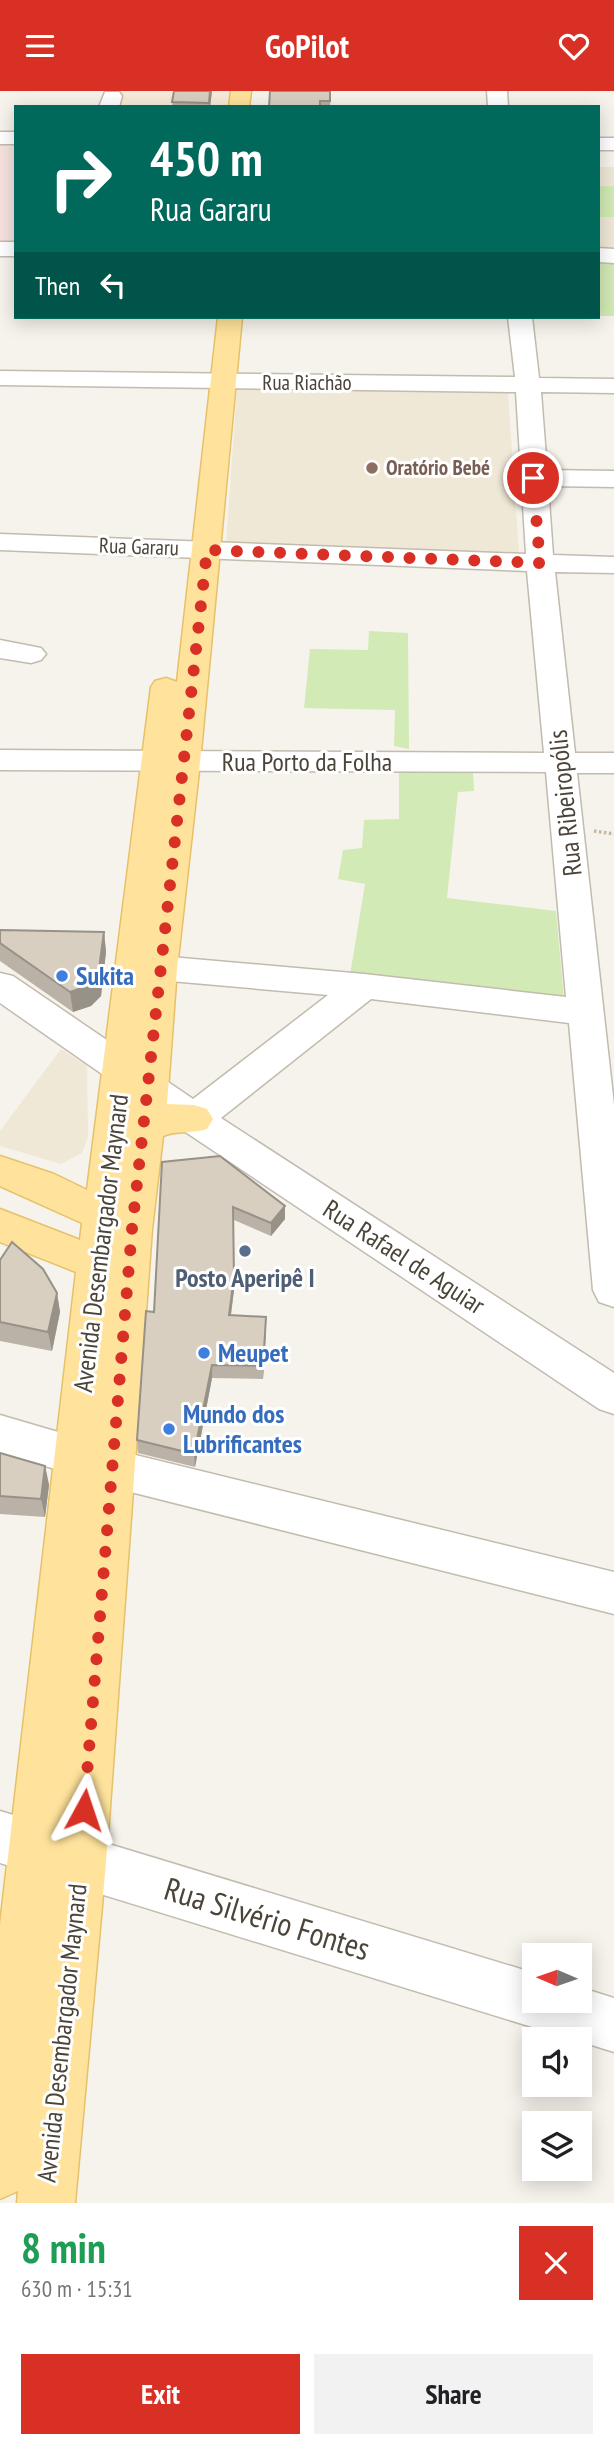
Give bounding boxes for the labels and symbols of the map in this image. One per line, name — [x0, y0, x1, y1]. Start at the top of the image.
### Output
street label: Rua Riachão — [262, 369, 352, 396]
pin — [503, 448, 563, 508]
place label: Oratório Bebé — [386, 454, 490, 481]
marker: Oratório Bebé — [364, 460, 380, 476]
street label: Rua Gararu — [99, 532, 179, 561]
street label: Rua Ribeiropólis — [540, 728, 589, 878]
street label: Rua Porto da Folha — [222, 745, 392, 778]
place label: Sukita — [76, 959, 134, 992]
marker: Sukita — [54, 968, 70, 984]
street label: Avenida Desembargador Maynard — [66, 1092, 135, 1394]
street label: Rua Rafael de Aguiar — [317, 1192, 491, 1321]
marker: Posto Aperipê I — [237, 1243, 253, 1259]
place label: Posto Aperipê I — [175, 1261, 315, 1294]
place label: Meupet — [218, 1336, 289, 1369]
marker: Meupet — [196, 1345, 212, 1361]
place label: Mundo dos Lubrificantes — [183, 1397, 302, 1460]
marker: Mundo dos Lubrificantes — [161, 1421, 177, 1437]
position arrow — [47, 1773, 121, 1847]
street label: Rua Silvério Fontes — [160, 1867, 375, 1969]
street label: Avenida Desembargador Maynard — [29, 1882, 94, 2184]
north arrow — [522, 1943, 592, 2013]

